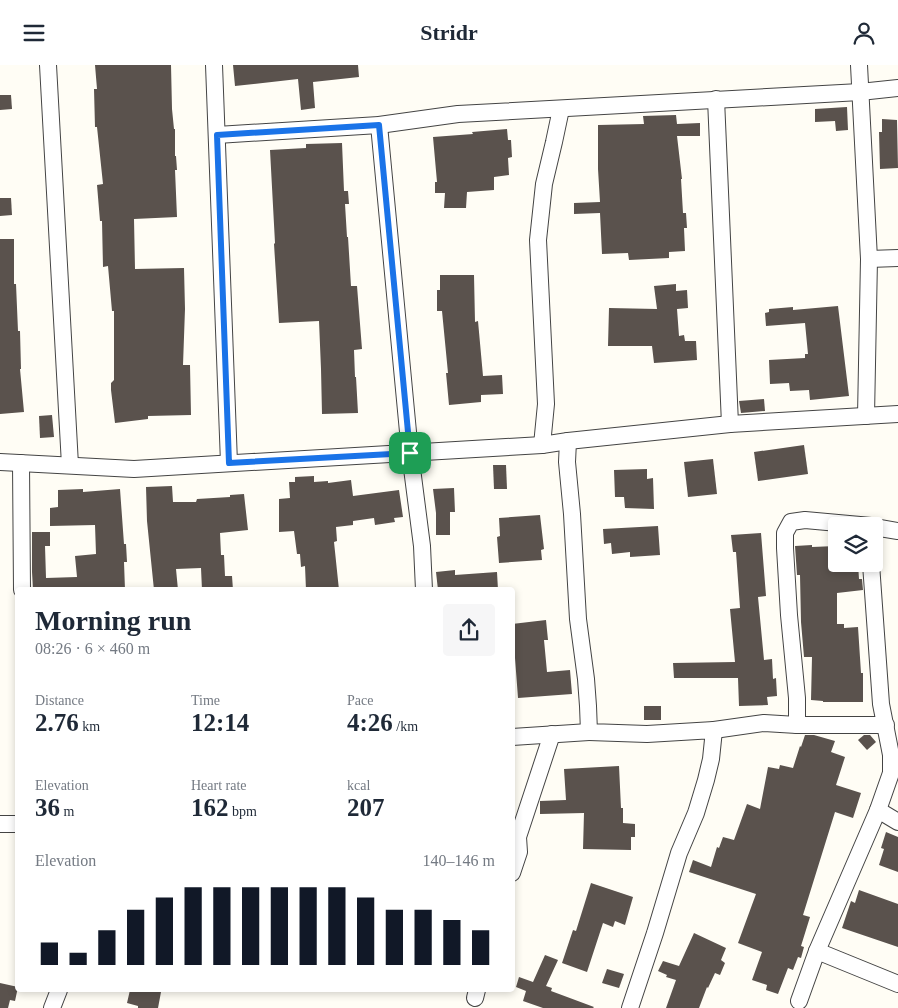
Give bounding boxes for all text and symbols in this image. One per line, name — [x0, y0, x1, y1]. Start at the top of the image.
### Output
icon: menu — [20, 19, 48, 47]
icon: person — [850, 19, 878, 47]
text: Stridr — [420, 20, 478, 45]
pin — [389, 432, 431, 474]
icon: arrive — [396, 439, 424, 467]
map controls — [828, 517, 883, 572]
button: layers — [828, 517, 883, 572]
button: share — [443, 604, 495, 656]
text: Morning run — [35, 605, 191, 636]
text: 08:26 · 6 × 460 m — [35, 640, 150, 657]
text: Distance — [35, 693, 84, 708]
text: Time — [191, 693, 220, 708]
text: Pace — [347, 693, 373, 708]
text: 2.76 — [35, 709, 79, 736]
text: 12:14 — [191, 709, 249, 736]
text: 4:26 — [347, 709, 393, 736]
text: km — [79, 719, 100, 734]
text: /km — [393, 719, 418, 734]
text: Elevation — [35, 778, 89, 793]
text: Heart rate — [191, 778, 247, 793]
text: kcal — [347, 778, 370, 793]
text: 36 — [35, 794, 60, 821]
text: 162 — [191, 794, 229, 821]
text: 207 — [347, 794, 385, 821]
text: m — [60, 804, 74, 819]
text: bpm — [229, 804, 257, 819]
text: Elevation — [35, 852, 96, 869]
text: 140–146 m — [423, 852, 495, 869]

